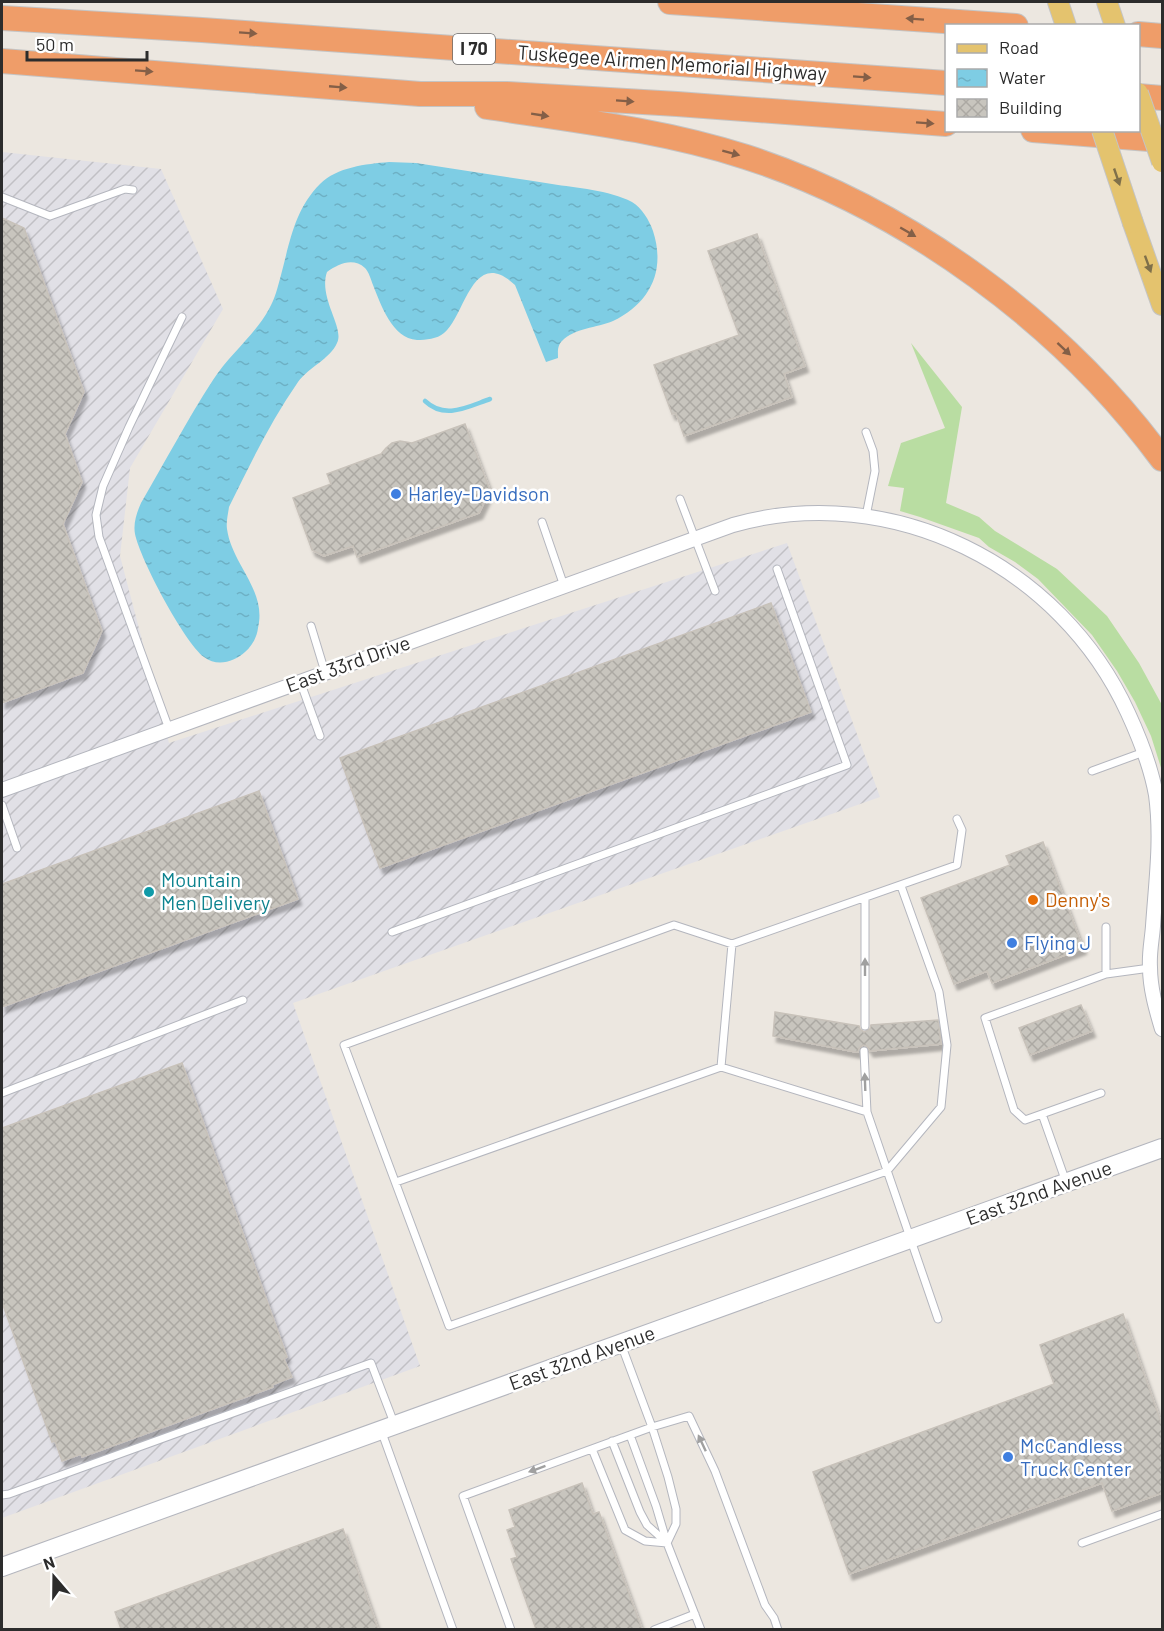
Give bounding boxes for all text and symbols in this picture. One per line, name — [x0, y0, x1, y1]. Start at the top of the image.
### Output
one-way arrow — [906, 14, 925, 23]
scale bar — [27, 24, 147, 62]
legend — [945, 24, 1140, 132]
one-way arrow — [239, 29, 258, 38]
text: 50 m — [36, 33, 74, 55]
road number: I 70 — [453, 34, 495, 64]
text: Road — [999, 36, 1039, 58]
street label: Tuskegee Airmen Memorial Highway — [517, 39, 828, 85]
one-way arrow — [134, 66, 153, 76]
text: Water — [999, 66, 1046, 88]
one-way arrow — [853, 72, 872, 81]
one-way arrow — [328, 82, 347, 92]
text: Building — [999, 96, 1062, 118]
one-way arrow — [616, 97, 635, 106]
one-way arrow — [530, 110, 549, 119]
one-way arrow — [915, 118, 934, 127]
one-way arrow — [722, 149, 740, 158]
one-way arrow — [1113, 168, 1123, 186]
one-way arrow — [900, 227, 917, 237]
one-way arrow — [1143, 255, 1153, 273]
one-way arrow — [1056, 342, 1071, 355]
place label: Harley-Davidson — [408, 481, 550, 505]
marker: Harley-Davidson — [389, 487, 403, 501]
street label: East 33rd Drive — [282, 629, 413, 697]
place label: Mountain Men Delivery — [161, 867, 270, 914]
marker: Mountain Men Delivery — [142, 885, 156, 899]
place label: Denny's — [1045, 887, 1110, 911]
marker: Denny's — [1026, 893, 1040, 907]
place label: Flying J — [1024, 930, 1091, 954]
marker: Flying J — [1005, 936, 1019, 950]
one-way arrow — [860, 958, 870, 977]
one-way arrow — [861, 1072, 870, 1091]
street label: East 32nd Avenue — [963, 1155, 1115, 1230]
street label: East 32nd Avenue — [506, 1320, 658, 1395]
place label: McCandless Truck Center — [1020, 1433, 1131, 1480]
one-way arrow — [698, 1435, 707, 1452]
marker: McCandless Truck Center — [1001, 1450, 1015, 1464]
one-way arrow — [528, 1465, 546, 1474]
north arrow — [24, 1547, 84, 1607]
text: N — [40, 1552, 57, 1573]

